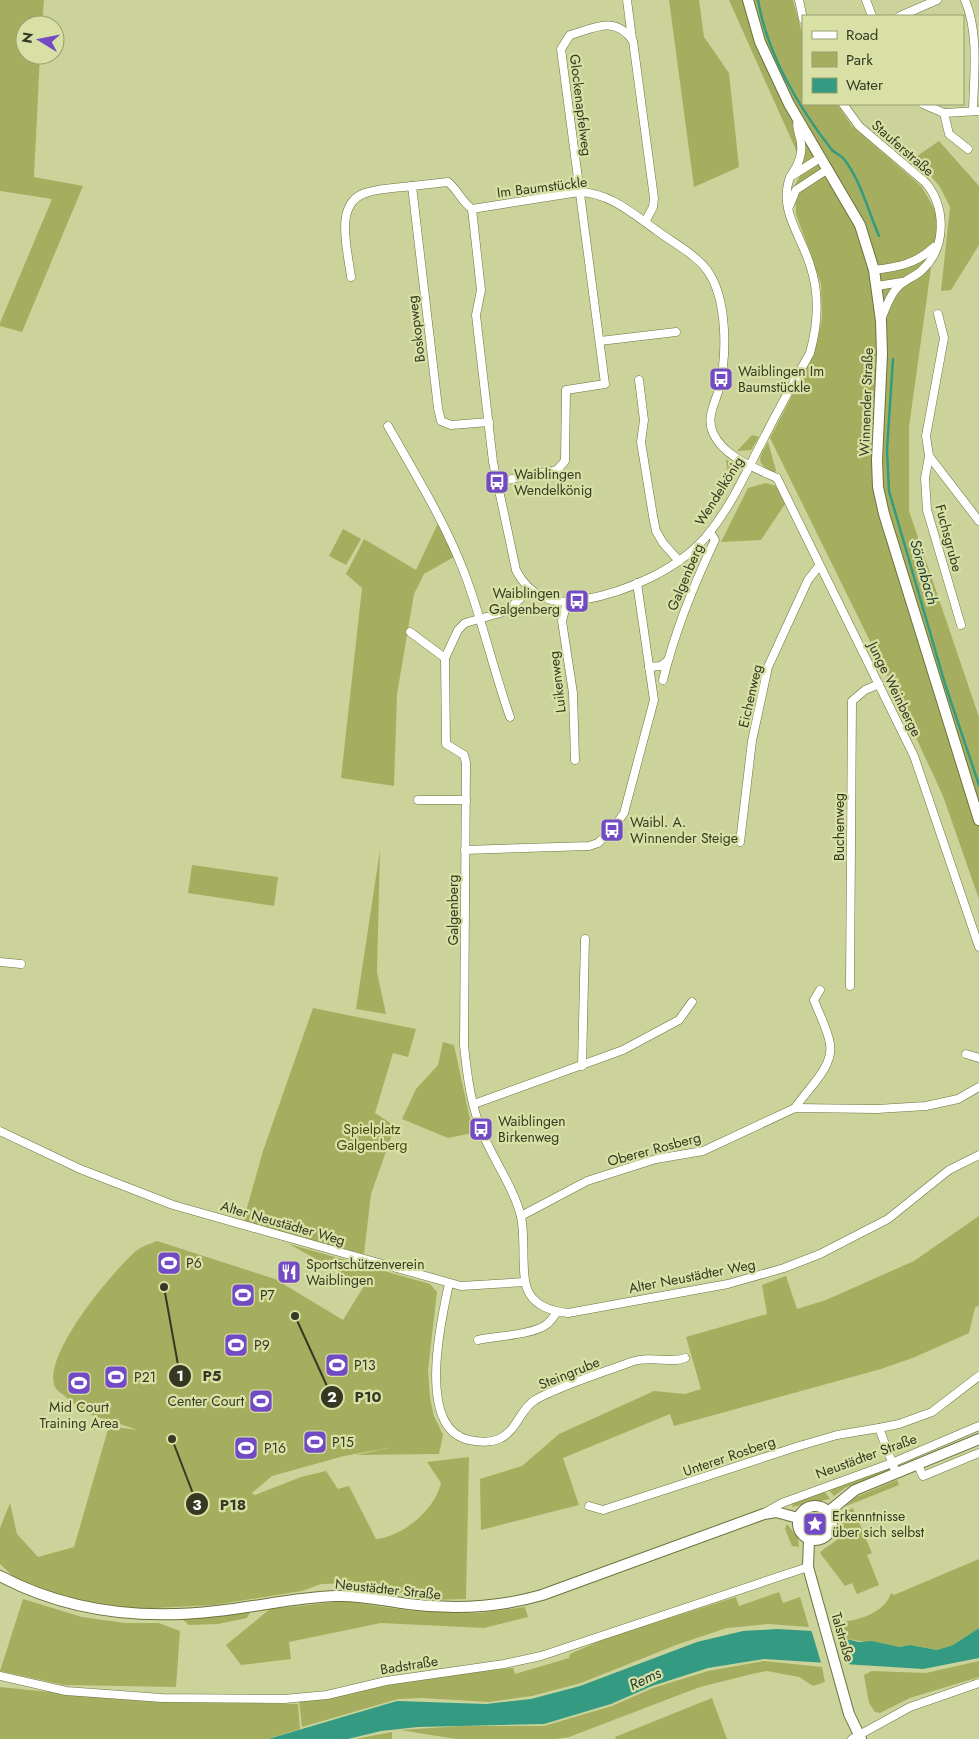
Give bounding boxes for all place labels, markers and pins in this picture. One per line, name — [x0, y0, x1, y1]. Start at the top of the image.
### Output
place label: Waiblingen Im Baumstückle — [738, 361, 824, 397]
bus stop icon: Waiblingen Im Baumstückle — [708, 366, 734, 392]
place label: Waiblingen Wendelkönig — [514, 464, 592, 500]
bus stop icon: Waiblingen Wendelkönig — [484, 469, 510, 495]
place label: Waiblingen Galgenberg — [489, 583, 560, 619]
bus stop icon: Waiblingen Galgenberg — [564, 588, 590, 614]
place label: Waibl. A. Winnender Steige — [630, 812, 738, 848]
bus stop icon: Waibl. A. Winnender Steige — [599, 817, 625, 843]
place label: Waiblingen Birkenweg — [498, 1111, 566, 1147]
bus stop icon: Waiblingen Birkenweg — [468, 1116, 494, 1142]
sports icon: P6 — [156, 1250, 182, 1276]
place label: P6 — [186, 1253, 202, 1273]
place label: Sportschützenverein Waiblingen — [306, 1254, 425, 1290]
restaurant icon: Sportschützenverein Waiblingen — [276, 1259, 302, 1285]
sports icon: P7 — [230, 1282, 256, 1308]
place label: P7 — [260, 1285, 275, 1305]
sports icon: P9 — [223, 1332, 249, 1358]
place label: P9 — [254, 1335, 270, 1355]
sports icon: P13 — [324, 1352, 350, 1378]
place label: P13 — [354, 1355, 376, 1375]
callout: P5 — [167, 1361, 231, 1391]
sports icon: P21 — [103, 1364, 129, 1390]
place label: P21 — [134, 1367, 156, 1387]
sports icon: Mid Court Training Area — [66, 1370, 92, 1396]
callout: P10 — [319, 1382, 391, 1412]
sports icon: Center Court — [248, 1388, 274, 1414]
place label: Center Court — [168, 1391, 245, 1411]
place label: Mid Court Training Area — [40, 1397, 118, 1433]
sports icon: P15 — [302, 1429, 328, 1455]
place label: P15 — [332, 1432, 354, 1452]
sports icon: P16 — [233, 1435, 259, 1461]
place label: P16 — [264, 1438, 286, 1458]
callout: P18 — [185, 1489, 256, 1519]
place label: Erkenntnisse über sich selbst — [832, 1506, 925, 1542]
place icon: Erkenntnisse über sich selbst — [802, 1511, 828, 1537]

